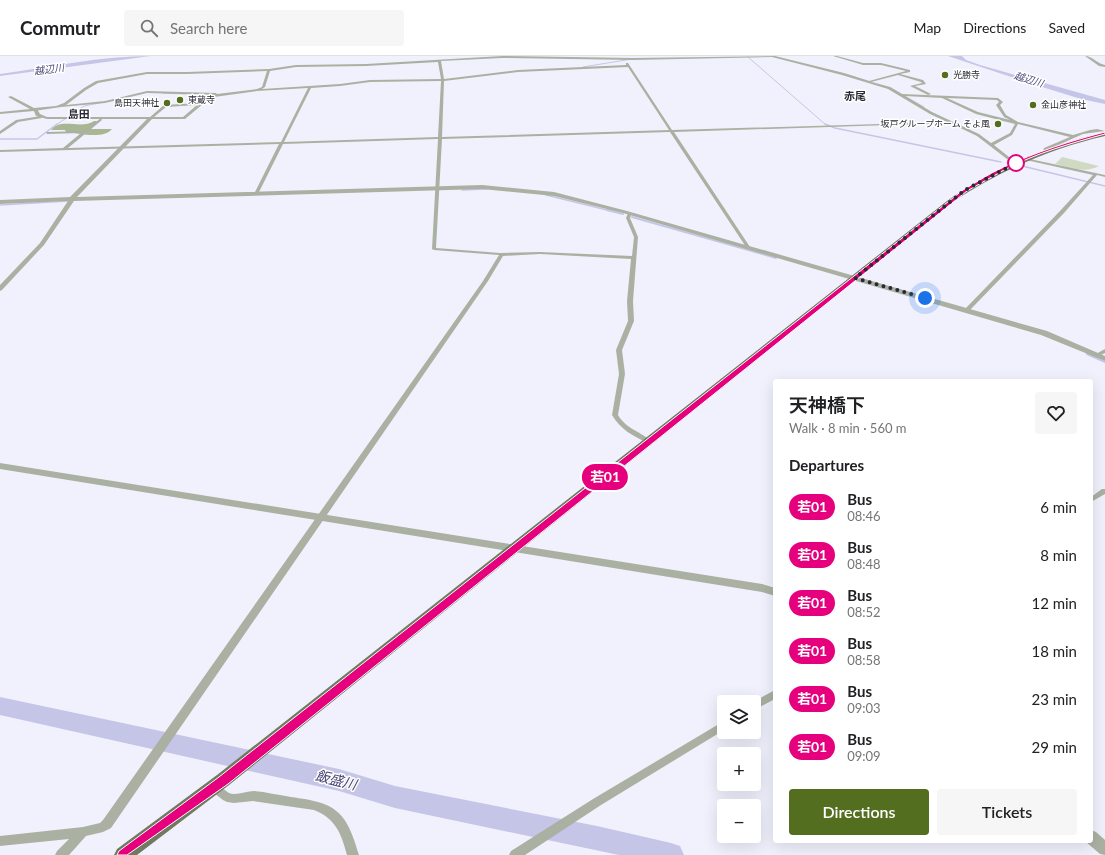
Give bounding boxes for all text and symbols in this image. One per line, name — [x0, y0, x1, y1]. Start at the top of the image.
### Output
search box — [124, 10, 404, 46]
text: Commutr — [20, 16, 100, 39]
icon: search — [138, 17, 160, 39]
text: Search here — [170, 19, 247, 37]
text: Map — [914, 19, 941, 36]
text: Directions — [963, 19, 1026, 36]
text: Saved — [1048, 19, 1085, 36]
water label: 越辺川 — [33, 61, 66, 77]
place label: 光勝寺 — [953, 69, 980, 80]
water label: 越辺川 — [1013, 69, 1046, 89]
marker: 光勝寺 — [940, 70, 950, 80]
district label: 赤尾 — [844, 89, 866, 102]
place label: 東蔵寺 — [188, 94, 215, 105]
marker: 東蔵寺 — [175, 95, 185, 105]
place label: 島田天神社 — [114, 97, 159, 108]
marker: 島田天神社 — [162, 98, 172, 108]
place label: 金山彦神社 — [1041, 99, 1086, 110]
marker: 金山彦神社 — [1028, 100, 1038, 110]
district label: 島田 — [68, 107, 90, 120]
place label: 坂戸グループホーム そよ風 — [881, 118, 990, 129]
marker: 坂戸グループホーム そよ風 — [993, 119, 1003, 129]
unlabelled marker — [1007, 154, 1025, 172]
your location — [915, 288, 935, 308]
button: heart — [1035, 392, 1077, 434]
text: 天神橋下 — [789, 393, 865, 416]
text: Walk · 8 min · 560 m — [789, 420, 907, 436]
text: Departures — [789, 456, 864, 474]
line badge: 若01 — [582, 464, 628, 490]
text: 若01 — [590, 468, 620, 485]
text: Bus — [847, 490, 872, 508]
text: 若01 — [797, 498, 827, 515]
text: 6 min — [1040, 498, 1077, 516]
text: 08:46 — [847, 508, 881, 524]
text: Bus — [847, 538, 872, 556]
text: 若01 — [797, 546, 827, 563]
text: 8 min — [1040, 546, 1077, 564]
text: 08:48 — [847, 556, 881, 572]
text: Bus — [847, 586, 872, 604]
text: 若01 — [797, 594, 827, 611]
text: 12 min — [1031, 594, 1077, 612]
text: 08:52 — [847, 604, 881, 620]
text: Bus — [847, 634, 872, 652]
text: 若01 — [797, 642, 827, 659]
text: 18 min — [1031, 642, 1077, 660]
text: 08:58 — [847, 652, 881, 668]
text: Bus — [847, 682, 872, 700]
text: 若01 — [797, 690, 827, 707]
text: 23 min — [1031, 690, 1077, 708]
map controls — [717, 695, 761, 843]
button: layers — [717, 695, 761, 739]
text: 09:03 — [847, 700, 881, 716]
text: Bus — [847, 730, 872, 748]
text: 若01 — [797, 738, 827, 755]
text: 29 min — [1031, 738, 1077, 756]
button: + — [717, 747, 761, 791]
text: 09:09 — [847, 748, 881, 764]
water label: 飯盛川 — [314, 766, 360, 793]
button: Directions — [789, 789, 929, 835]
button: Tickets — [937, 789, 1077, 835]
button: − — [717, 799, 761, 843]

